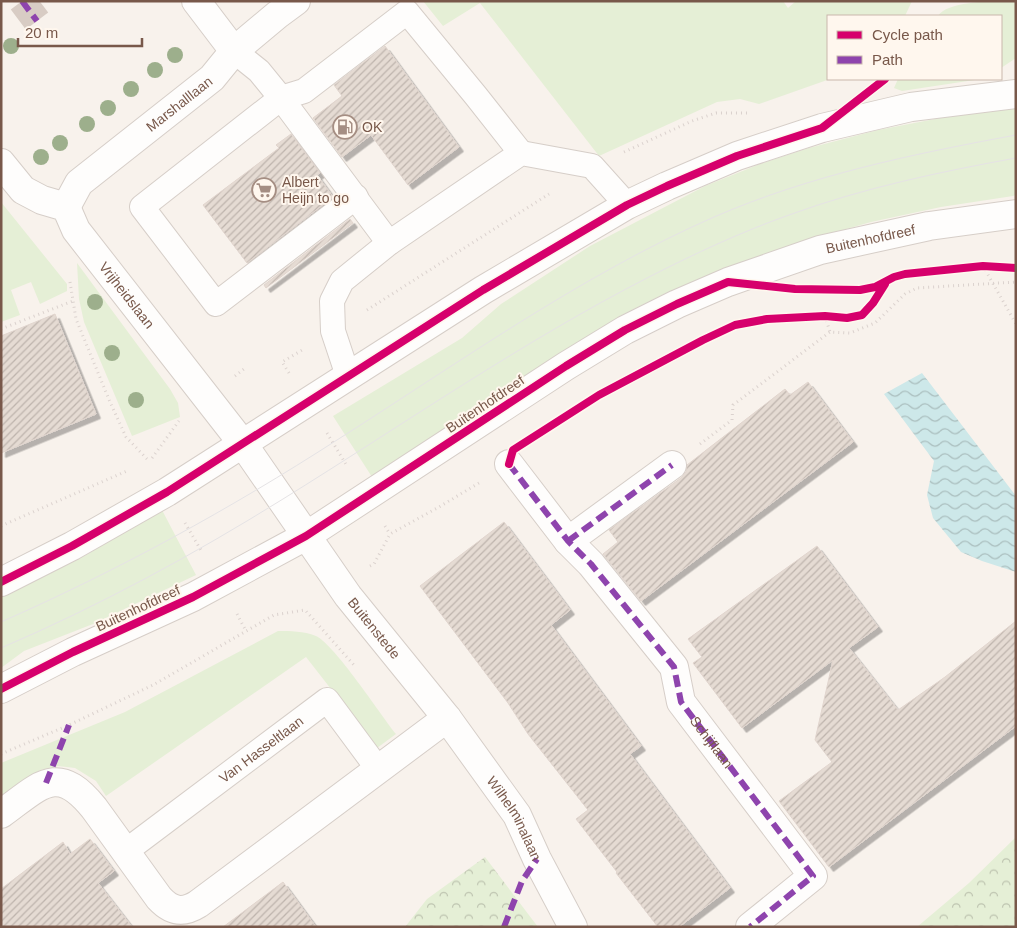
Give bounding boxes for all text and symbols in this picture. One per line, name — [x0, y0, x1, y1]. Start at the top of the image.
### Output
scale bar — [18, 15, 141, 47]
legend — [827, 15, 1002, 80]
text: 20 m — [25, 24, 58, 41]
text: Cycle path — [872, 26, 943, 43]
text: Path — [872, 51, 903, 68]
street label: Marshalllaan — [143, 73, 215, 135]
fuel station icon: OK — [332, 114, 358, 140]
place label: OK — [362, 119, 383, 135]
place label: Albert Heijn to go — [282, 174, 349, 206]
supermarket icon: Albert Heijn to go — [251, 177, 277, 203]
street label: Buitenhofdreef — [824, 221, 917, 256]
street label: Vrijheidslaan — [96, 259, 158, 332]
street label: Buitenhofdreef — [443, 372, 527, 436]
street label: Buitenhofdreef — [93, 581, 183, 634]
street label: Buitenstede — [345, 594, 404, 662]
street label: Van Hasseltlaan — [216, 713, 306, 786]
street label: Schijflaan — [687, 713, 736, 771]
street label: Wilhelminalaan — [484, 773, 545, 863]

